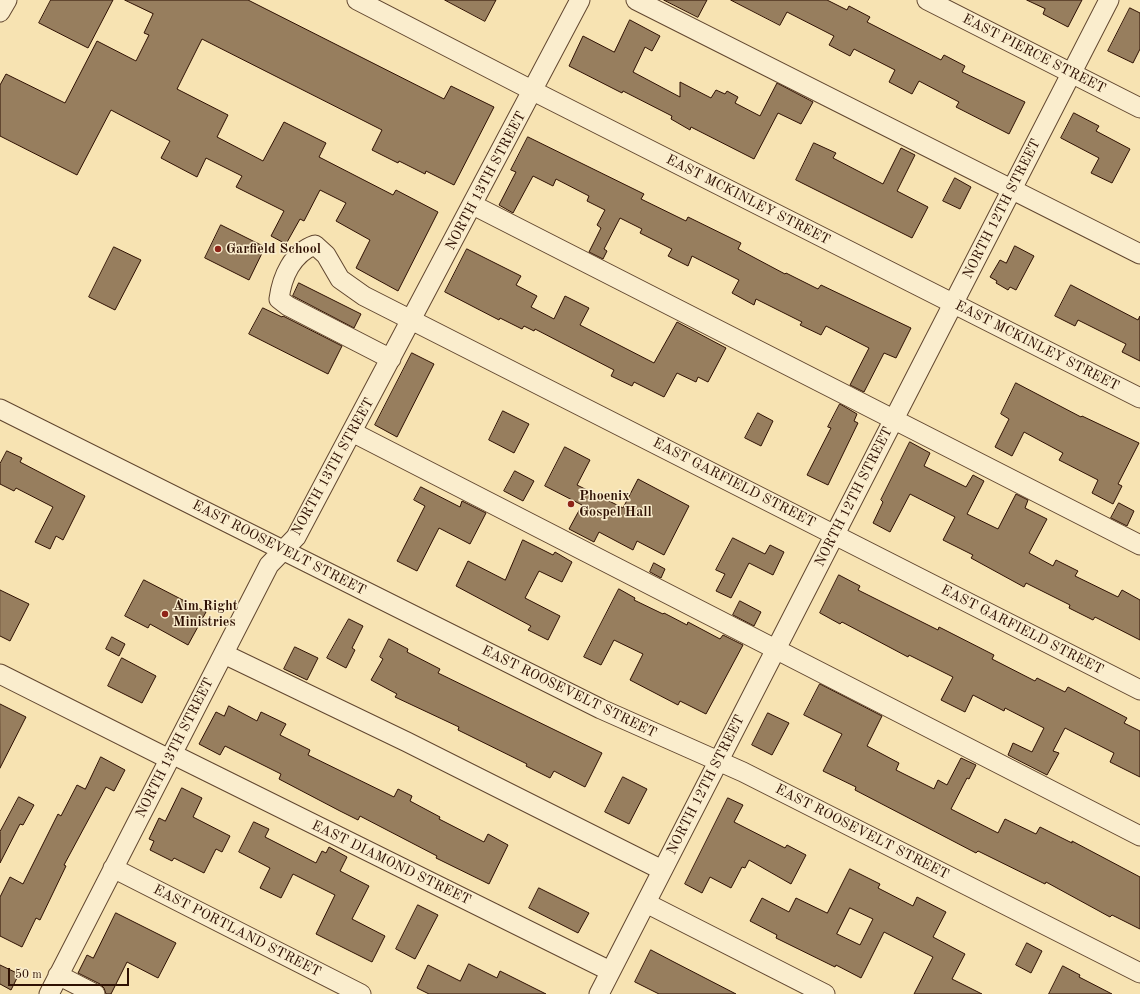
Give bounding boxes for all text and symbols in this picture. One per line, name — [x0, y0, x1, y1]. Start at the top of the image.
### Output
street label: EAST PIERCE STREET — [960, 11, 1108, 97]
street label: NORTH 13TH STREET — [442, 109, 530, 253]
street label: NORTH 12TH STREET — [959, 136, 1045, 282]
street label: EAST MCKINLEY STREET — [663, 151, 833, 249]
place label: Garfield School — [226, 241, 321, 257]
marker: Garfield School — [213, 244, 223, 254]
street label: EAST MCKINLEY STREET — [952, 297, 1122, 395]
street label: NORTH 13TH STREET — [288, 395, 378, 539]
street label: NORTH 12TH STREET — [811, 424, 897, 570]
street label: EAST GARFIELD STREET — [650, 435, 818, 531]
place label: Phoenix Gospel Hall — [579, 488, 652, 520]
street label: EAST ROOSEVELT STREET — [189, 497, 369, 599]
marker: Phoenix Gospel Hall — [566, 499, 576, 509]
street label: EAST GARFIELD STREET — [938, 582, 1106, 678]
place label: Aim Right Ministries — [173, 598, 238, 630]
marker: Aim Right Ministries — [160, 609, 170, 619]
street label: EAST ROOSEVELT STREET — [479, 642, 659, 742]
street label: NORTH 13TH STREET — [132, 675, 218, 821]
street label: NORTH 12TH STREET — [663, 712, 749, 858]
street label: EAST ROOSEVELT STREET — [772, 781, 952, 883]
street label: EAST DIAMOND STREET — [309, 817, 473, 909]
street label: EAST PORTLAND STREET — [150, 881, 324, 981]
scale bar — [10, 960, 131, 986]
text: 50 m — [15, 969, 42, 981]

